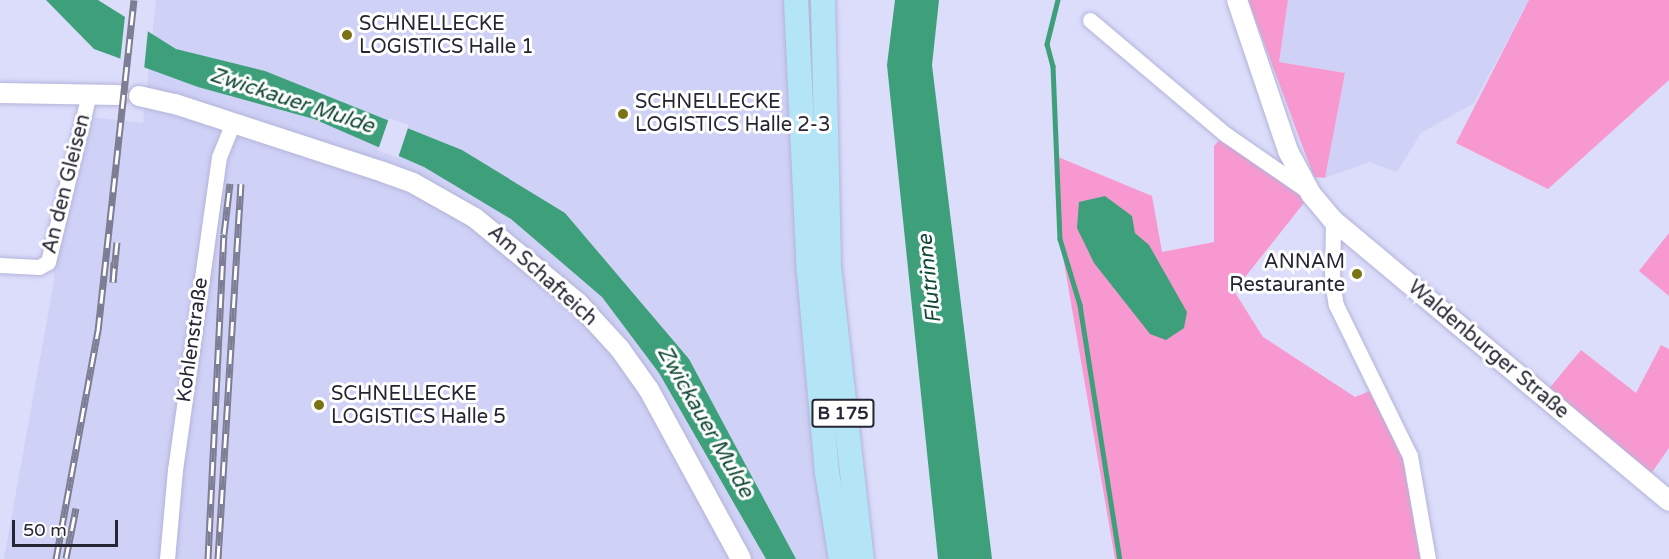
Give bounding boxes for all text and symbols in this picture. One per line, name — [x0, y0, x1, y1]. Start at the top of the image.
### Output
place label: SCHNELLECKE LOGISTICS Halle 1 — [359, 12, 534, 59]
marker: SCHNELLECKE LOGISTICS Halle 1 — [340, 28, 354, 42]
water label: Zwickauer Mulde — [207, 63, 377, 139]
place label: SCHNELLECKE LOGISTICS Halle 2-3 — [635, 90, 831, 137]
marker: SCHNELLECKE LOGISTICS Halle 2-3 — [616, 107, 630, 121]
street label: An den Gleisen — [38, 112, 96, 256]
street label: Am Schafteich — [482, 221, 602, 331]
water label: Flutrinne — [913, 233, 947, 325]
place label: ANNAM Restaurante — [1229, 250, 1345, 297]
marker: ANNAM Restaurante — [1350, 267, 1364, 281]
street label: Kohlenstraße — [172, 276, 214, 404]
street label: Waldenburger Straße — [1403, 276, 1573, 424]
water label: Zwickauer Mulde — [651, 342, 759, 502]
place label: SCHNELLECKE LOGISTICS Halle 5 — [331, 382, 506, 429]
marker: SCHNELLECKE LOGISTICS Halle 5 — [312, 398, 326, 412]
road number: B 175 — [810, 398, 876, 428]
scale bar — [15, 508, 122, 546]
text: 50 m — [23, 519, 67, 541]

